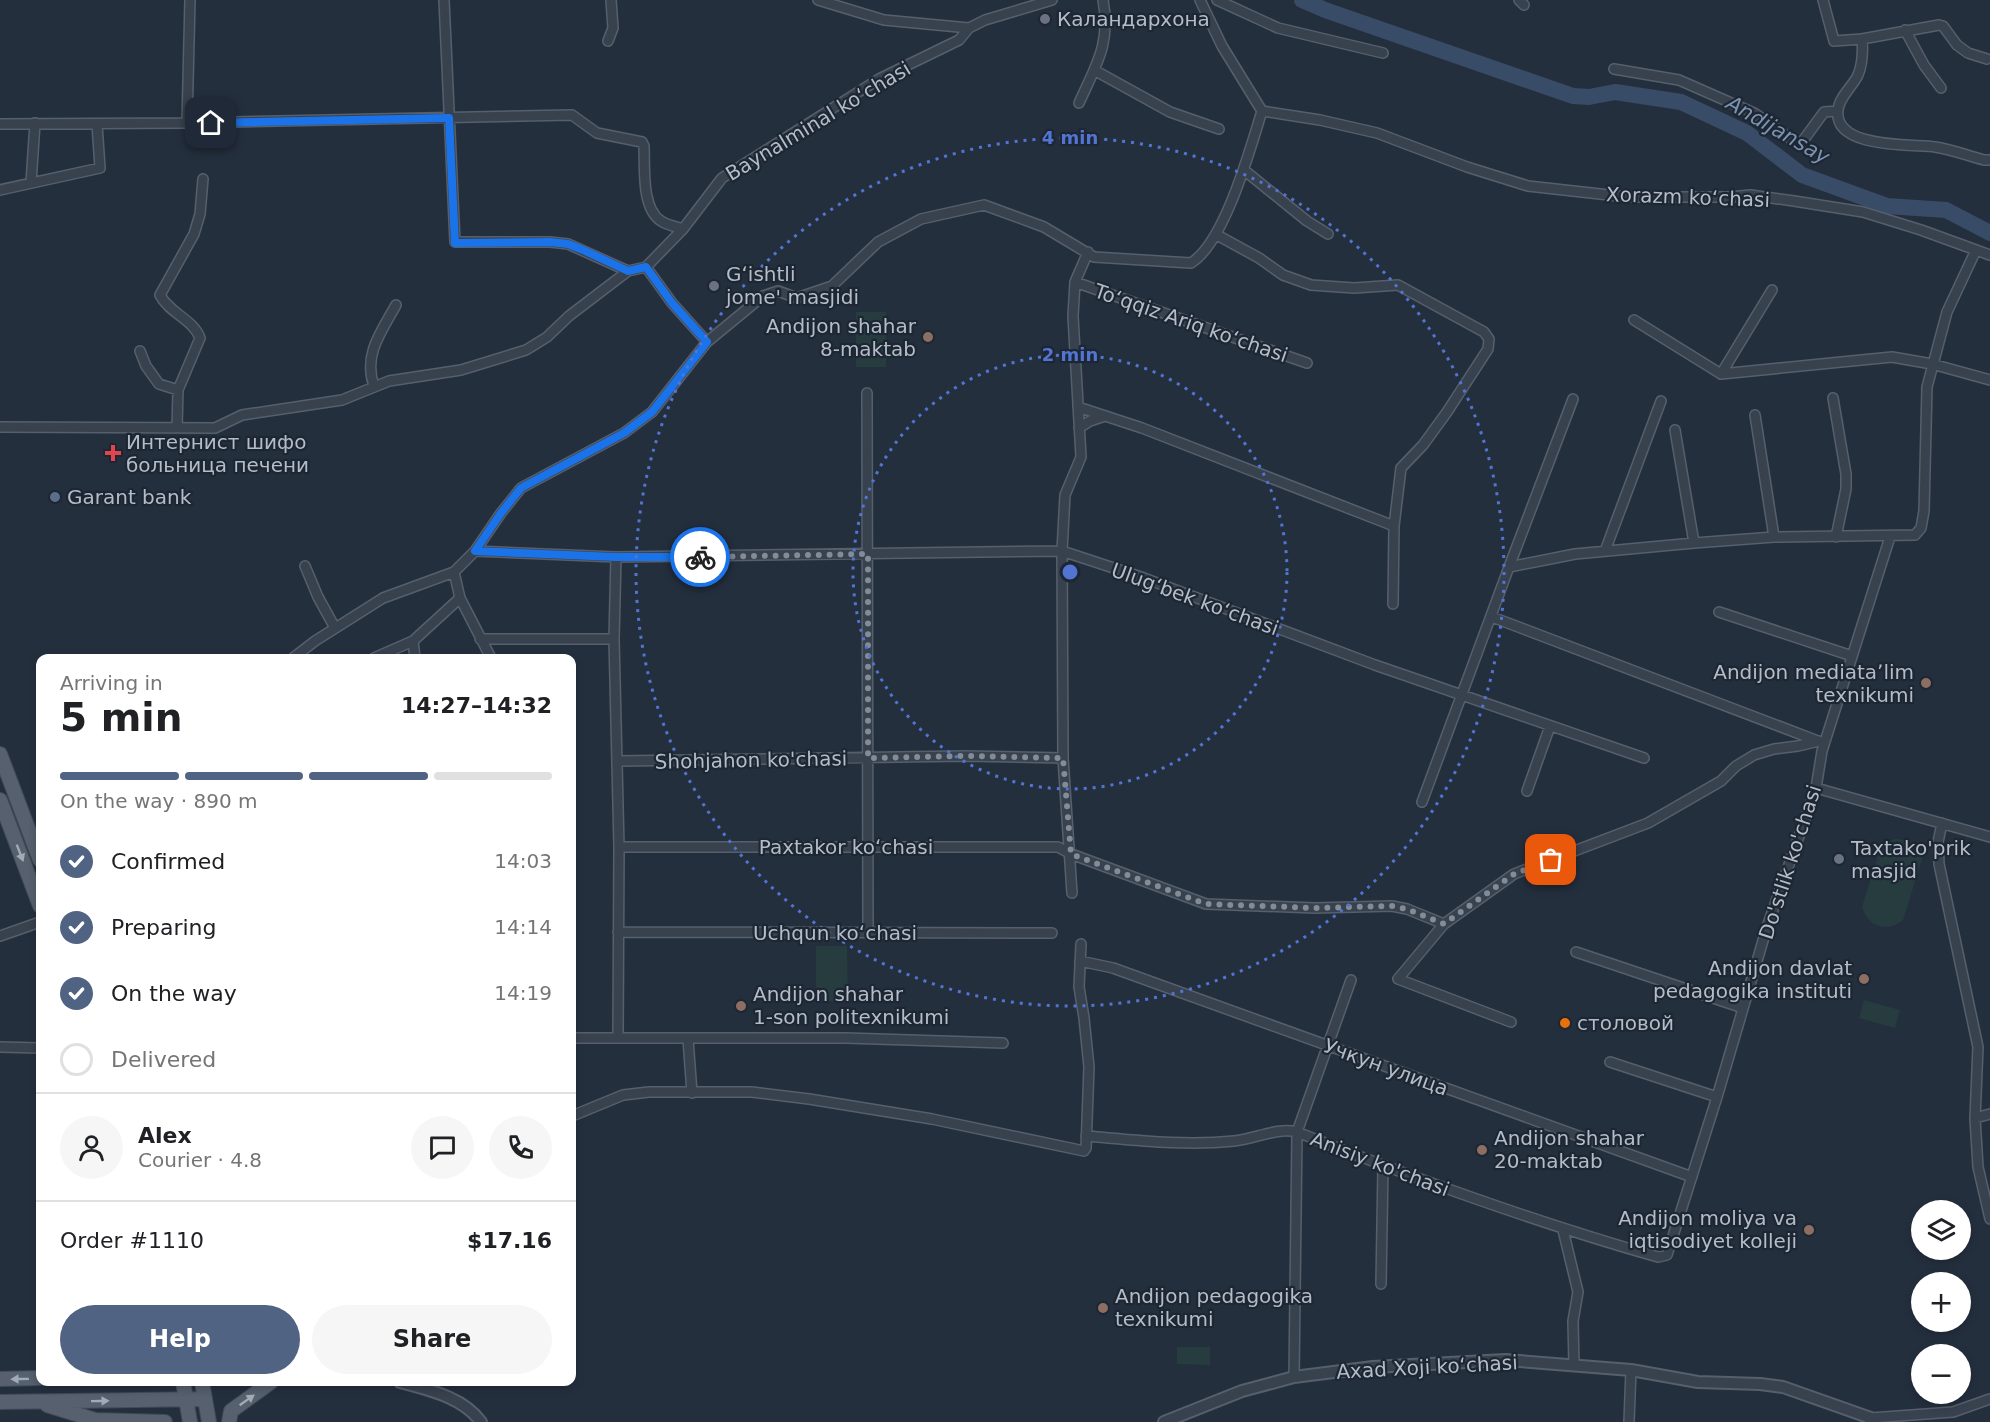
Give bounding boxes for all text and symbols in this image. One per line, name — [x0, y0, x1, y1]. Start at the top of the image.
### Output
place label: Каландархона — [1057, 7, 1210, 31]
marker: Каландархона — [1038, 12, 1052, 26]
street label: Baynalminal koʻchasi — [721, 56, 915, 186]
water label: Andijansay — [1720, 90, 1834, 169]
pin — [185, 97, 236, 148]
icon: home — [194, 106, 227, 139]
text: 4 min — [1042, 127, 1098, 148]
street label: Xorazm koʻchasi — [1606, 182, 1770, 212]
place label: Gʻishtli jome' masjidi — [725, 262, 859, 309]
street label: Toʻqqiz Ariq koʻchasi — [1090, 278, 1291, 367]
marker: Gʻishtli jome' masjidi — [707, 279, 721, 293]
place label: Andijon shahar 8-maktab — [766, 314, 917, 361]
marker: Andijon shahar 8-maktab — [921, 330, 935, 344]
text: 2 min — [1042, 344, 1098, 365]
place label: Интернист шифо больница печени — [126, 430, 309, 477]
marker: Интернист шифо больница печени — [104, 444, 122, 462]
place label: Garant bank — [67, 485, 192, 509]
marker: Garant bank — [48, 490, 62, 504]
courier — [670, 527, 730, 587]
icon: bike — [684, 541, 717, 574]
street label: Ulugʻbek koʻchasi — [1108, 558, 1282, 640]
centre of rings — [1060, 562, 1080, 582]
place label: Andijon mediataʼlim texnikumi — [1713, 660, 1914, 707]
text: Arriving in — [60, 671, 163, 695]
marker: Andijon mediataʼlim texnikumi — [1919, 676, 1933, 690]
text: 14:27–14:32 — [401, 693, 552, 718]
text: 5 min — [60, 695, 182, 740]
street label: Shohjahon ko'chasi — [655, 746, 847, 774]
street label: Do'stlik ko'chasi — [1754, 782, 1826, 942]
text: On the way · 890 m — [60, 789, 258, 813]
pin — [1525, 834, 1576, 885]
street label: Paxtakor koʻchasi — [759, 835, 933, 859]
place label: Taxtako'prik masjid — [1850, 836, 1971, 883]
icon: bag — [1534, 843, 1567, 876]
one-way arrow — [16, 844, 26, 862]
icon: check — [60, 845, 93, 878]
text: Confirmed — [111, 849, 225, 874]
text: 14:03 — [494, 849, 552, 873]
marker: Taxtako'prik masjid — [1832, 852, 1846, 866]
icon: check — [60, 911, 93, 944]
text: Preparing — [111, 915, 217, 940]
text: 14:14 — [494, 915, 552, 939]
street label: Uchqun koʻchasi — [753, 921, 917, 945]
place label: Andijon davlat pedagogika instituti — [1653, 956, 1852, 1003]
marker: Andijon davlat pedagogika instituti — [1857, 972, 1871, 986]
icon: check — [60, 977, 93, 1010]
text: On the way — [111, 981, 237, 1006]
text: 14:19 — [494, 981, 552, 1005]
place label: Andijon shahar 1-son politexnikumi — [753, 982, 949, 1029]
marker: Andijon shahar 1-son politexnikumi — [734, 999, 748, 1013]
place label: столовой — [1577, 1011, 1674, 1035]
marker: столовой — [1558, 1016, 1572, 1030]
street label: Учкун улица — [1320, 1033, 1452, 1101]
text: Delivered — [111, 1047, 216, 1072]
button: person — [60, 1116, 123, 1179]
button: chat — [411, 1116, 474, 1179]
button: phone — [489, 1116, 552, 1179]
text: Alex — [138, 1123, 192, 1148]
place label: Andijon shahar 20-maktab — [1494, 1126, 1645, 1173]
street label: Anisiy ko'chasi — [1307, 1127, 1453, 1201]
marker: Andijon shahar 20-maktab — [1475, 1143, 1489, 1157]
text: Courier · 4.8 — [138, 1148, 262, 1172]
map controls — [1911, 1200, 1971, 1404]
button: layers — [1911, 1200, 1971, 1260]
place label: Andijon moliya va iqtisodiyet kolleji — [1618, 1206, 1797, 1253]
marker: Andijon moliya va iqtisodiyet kolleji — [1802, 1223, 1816, 1237]
text: Order #1110 — [60, 1228, 204, 1253]
text: $17.16 — [467, 1228, 552, 1253]
button: + — [1911, 1272, 1971, 1332]
place label: Andijon pedagogika texnikumi — [1115, 1284, 1313, 1331]
marker: Andijon pedagogika texnikumi — [1096, 1301, 1110, 1315]
button: Help — [60, 1305, 300, 1374]
button: Share — [312, 1305, 552, 1374]
button: − — [1911, 1344, 1971, 1404]
street label: Axad Xoji koʻchasi — [1336, 1350, 1518, 1384]
one-way arrow — [11, 1374, 30, 1383]
one-way arrow — [238, 1394, 254, 1406]
one-way arrow — [91, 1396, 110, 1406]

